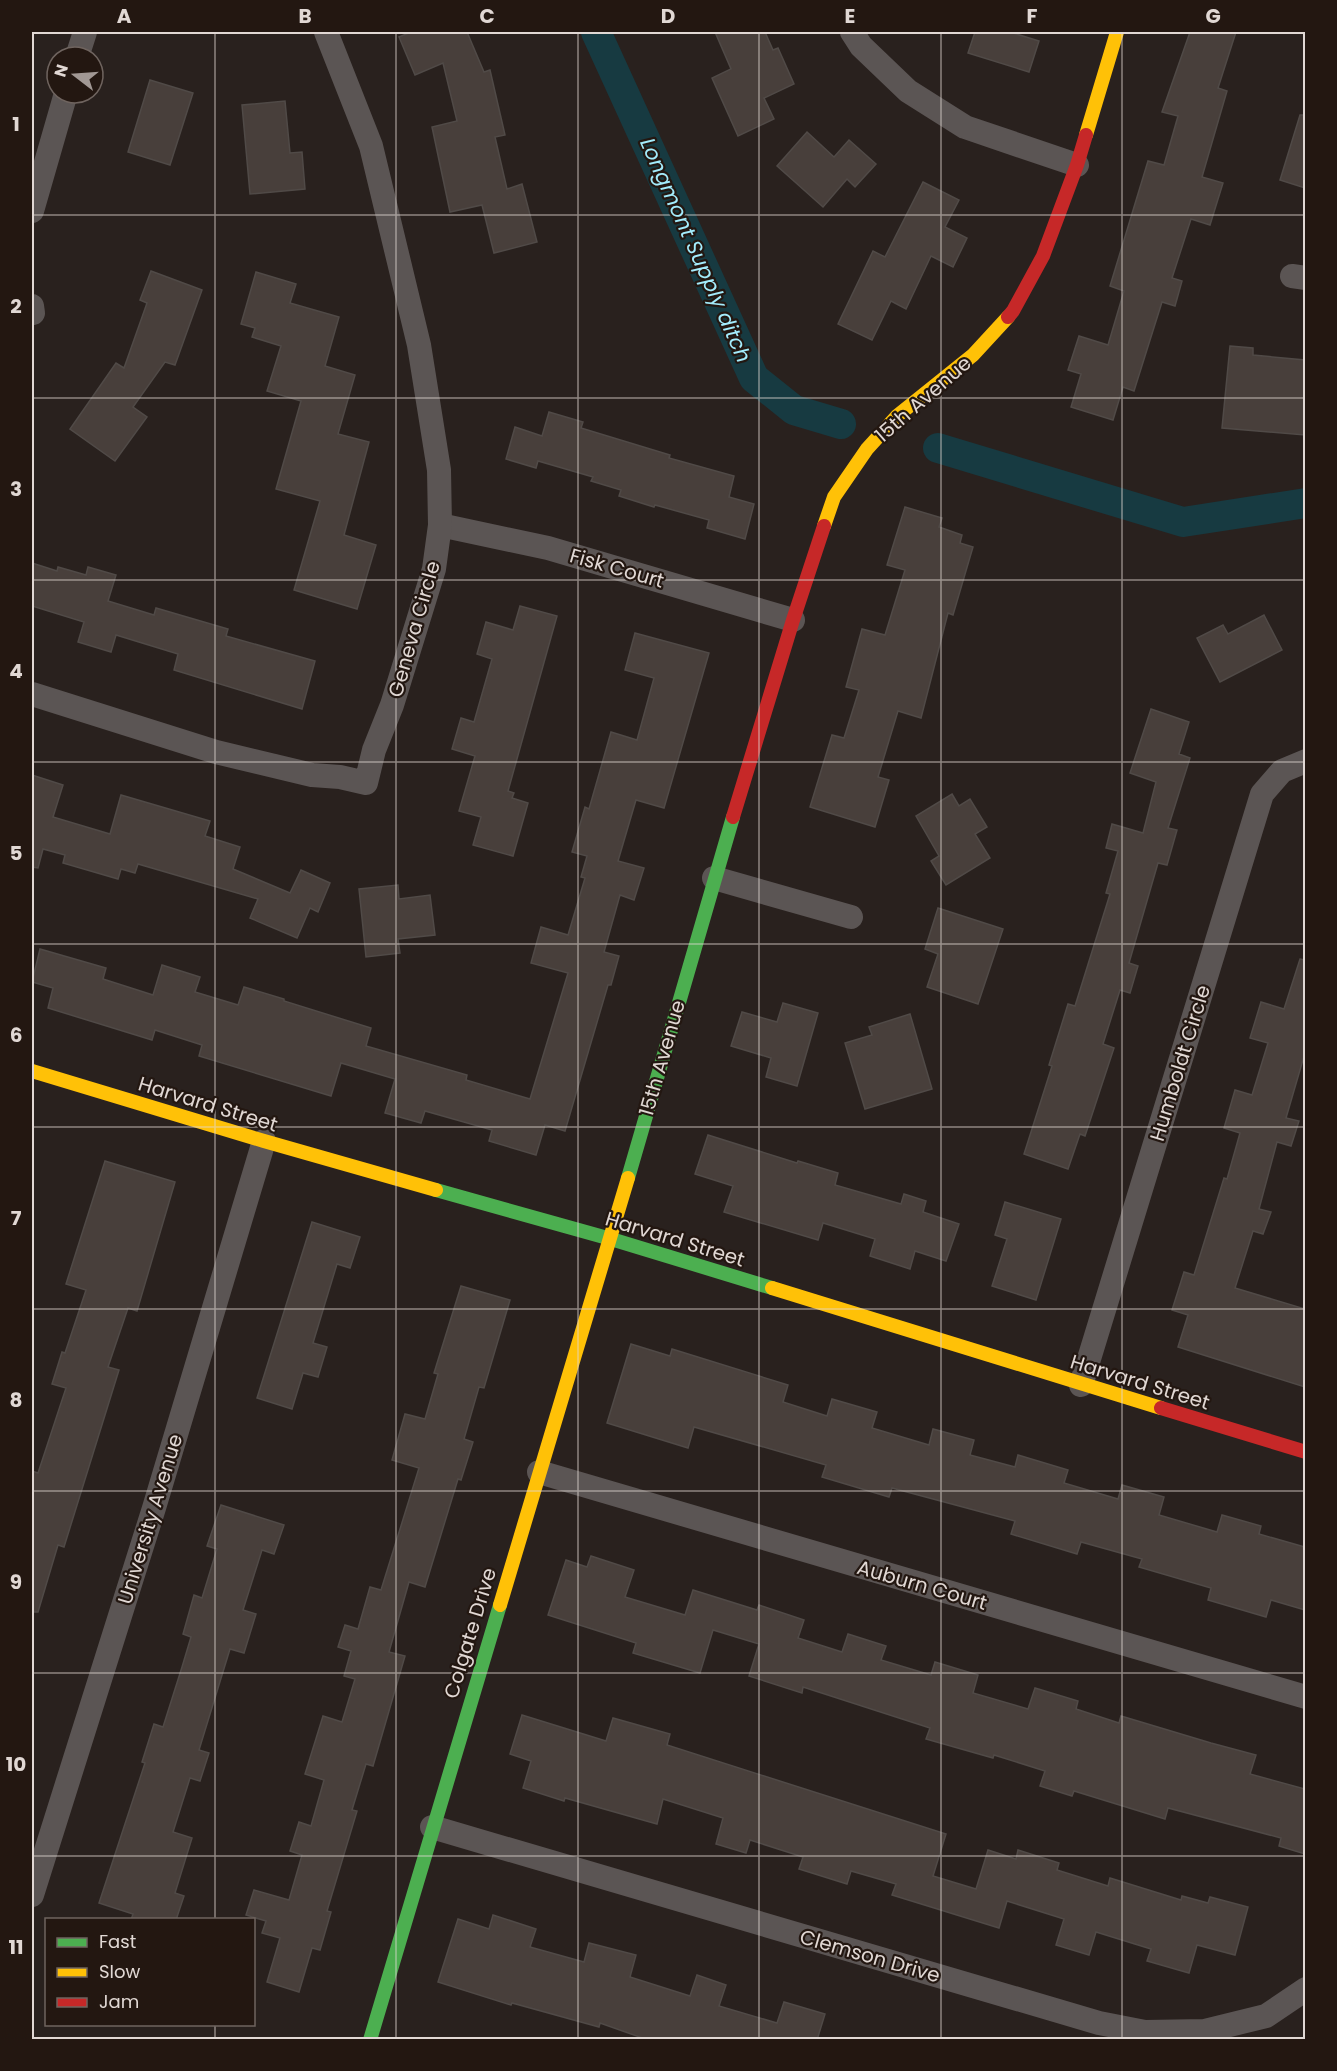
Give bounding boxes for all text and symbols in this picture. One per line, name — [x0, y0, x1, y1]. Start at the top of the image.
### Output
text: A — [117, 2, 132, 30]
text: B — [298, 2, 312, 30]
text: C — [479, 2, 495, 30]
text: D — [661, 2, 675, 30]
text: E — [845, 2, 855, 30]
text: F — [1027, 2, 1038, 30]
text: G — [1205, 2, 1221, 30]
north arrow — [45, 45, 105, 105]
text: N — [48, 62, 74, 80]
text: 1 — [12, 110, 20, 138]
water label: Longmont Supply ditch — [633, 133, 759, 367]
text: 2 — [10, 292, 22, 320]
street label: 15th Avenue — [869, 349, 977, 449]
text: 3 — [10, 475, 22, 503]
street label: Fisk Court — [567, 541, 667, 595]
street label: Geneva Circle — [381, 558, 447, 700]
text: 4 — [9, 657, 23, 685]
text: 5 — [10, 839, 23, 867]
street label: Humboldt Circle — [1143, 981, 1217, 1145]
street label: 15th Avenue — [632, 997, 692, 1119]
text: 6 — [10, 1021, 22, 1049]
street label: Harvard Street — [135, 1069, 281, 1139]
text: 7 — [11, 1204, 22, 1232]
street label: Harvard Street — [602, 1204, 748, 1274]
street label: Harvard Street — [1067, 1347, 1213, 1417]
text: 8 — [10, 1386, 22, 1414]
street label: University Avenue — [111, 1430, 189, 1608]
street label: Auburn Court — [854, 1553, 990, 1617]
street label: Colgate Drive — [437, 1564, 503, 1702]
text: 9 — [10, 1568, 22, 1596]
text: 10 — [6, 1750, 26, 1778]
legend — [45, 1918, 255, 2026]
street label: Clemson Drive — [797, 1923, 943, 1989]
text: Fast — [99, 1929, 136, 1954]
text: 11 — [8, 1933, 24, 1961]
text: Slow — [99, 1959, 141, 1984]
text: Jam — [99, 1989, 139, 2014]

